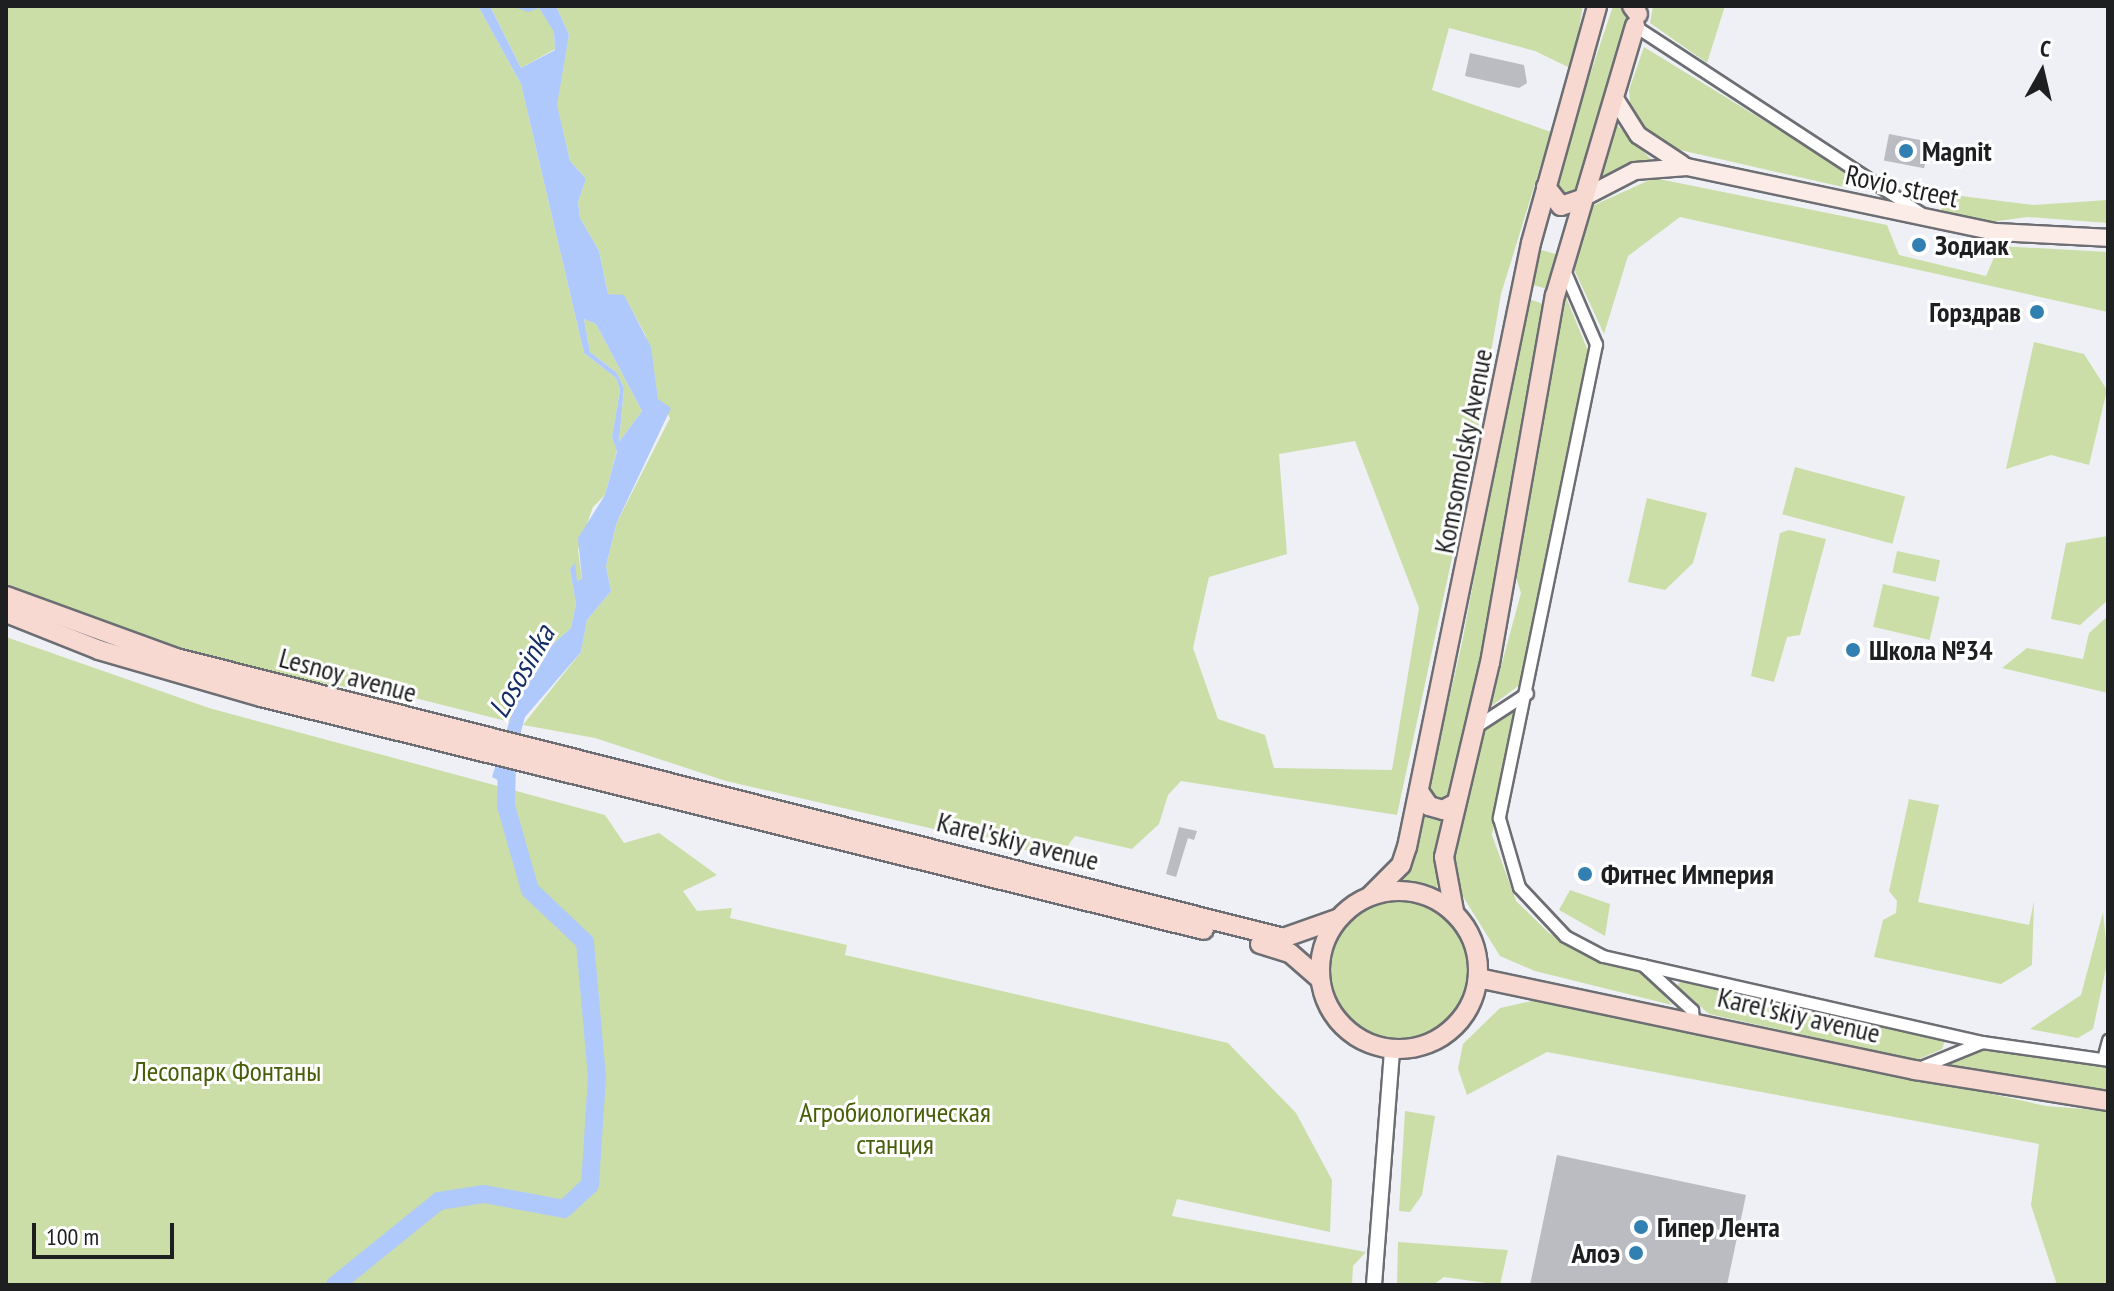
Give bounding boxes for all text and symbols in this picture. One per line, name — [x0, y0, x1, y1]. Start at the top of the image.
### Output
north arrow — [2002, 32, 2082, 112]
text: С — [2038, 34, 2052, 63]
place label: Magnit — [1922, 134, 1992, 168]
marker: Magnit — [1897, 142, 1915, 160]
street label: Rovio street — [1842, 158, 1962, 214]
place label: Зодиак — [1935, 228, 2009, 262]
marker: Зодиак — [1910, 236, 1928, 254]
place label: Горздрав — [1929, 295, 2021, 329]
marker: Горздрав — [2028, 303, 2046, 321]
street label: Komsomolsky Avenue — [1427, 345, 1499, 557]
water label: Lososinka — [480, 618, 562, 724]
place label: Школа №34 — [1869, 633, 1993, 667]
street label: Lesnoy avenue — [275, 640, 421, 710]
marker: Школа №34 — [1844, 641, 1862, 659]
street label: Karel'skiy avenue — [933, 805, 1103, 877]
place label: Фитнес Империя — [1601, 857, 1774, 891]
marker: Фитнес Империя — [1576, 865, 1594, 883]
street label: Karel'skiy avenue — [1714, 980, 1884, 1050]
park label: Лесопарк Фонтаны — [133, 1054, 321, 1088]
park label: Агробиологическая станция — [799, 1095, 991, 1161]
scale bar — [36, 1207, 178, 1257]
place label: Гипер Лента — [1657, 1210, 1780, 1244]
marker: Гипер Лента — [1632, 1218, 1650, 1236]
text: 100 m — [46, 1221, 99, 1252]
place label: Алоэ — [1572, 1236, 1620, 1270]
marker: Алоэ — [1627, 1244, 1645, 1262]

